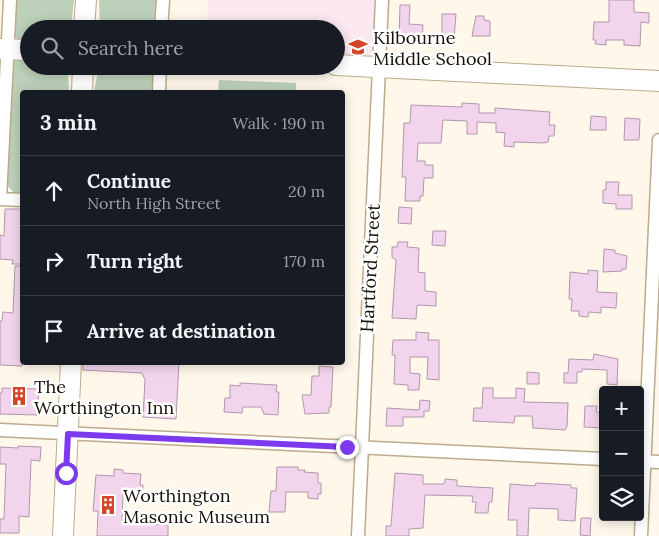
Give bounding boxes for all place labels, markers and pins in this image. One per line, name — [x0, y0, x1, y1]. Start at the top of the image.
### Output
place label: Kilbourne Middle School — [373, 26, 492, 70]
school or university icon: Kilbourne Middle School — [347, 36, 369, 58]
place label: The Worthington Inn — [34, 375, 174, 419]
building icon: The Worthington Inn — [8, 385, 30, 407]
place label: Worthington Masonic Museum — [123, 484, 270, 528]
building icon: Worthington Masonic Museum — [97, 494, 119, 516]

